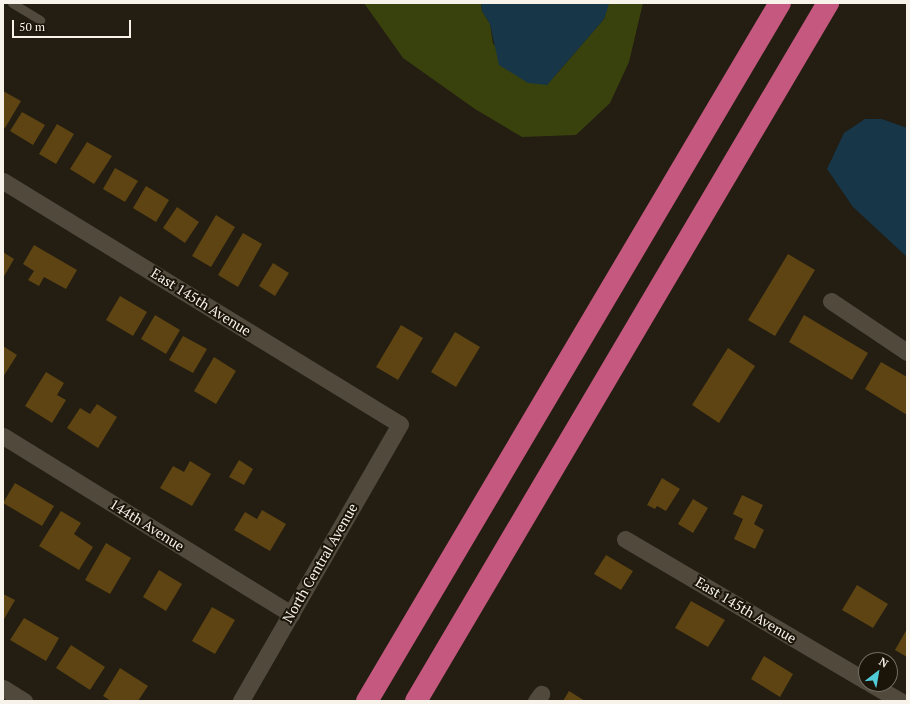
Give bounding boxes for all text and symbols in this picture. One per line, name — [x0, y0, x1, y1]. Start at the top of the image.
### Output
scale bar — [14, 12, 133, 38]
text: 50 m — [19, 19, 45, 34]
street label: East 145th Avenue — [148, 264, 254, 340]
street label: 144th Avenue — [106, 495, 188, 555]
street label: North Central Avenue — [279, 500, 361, 626]
street label: East 145th Avenue — [692, 573, 800, 647]
north arrow — [858, 652, 898, 692]
text: N — [876, 654, 891, 671]

